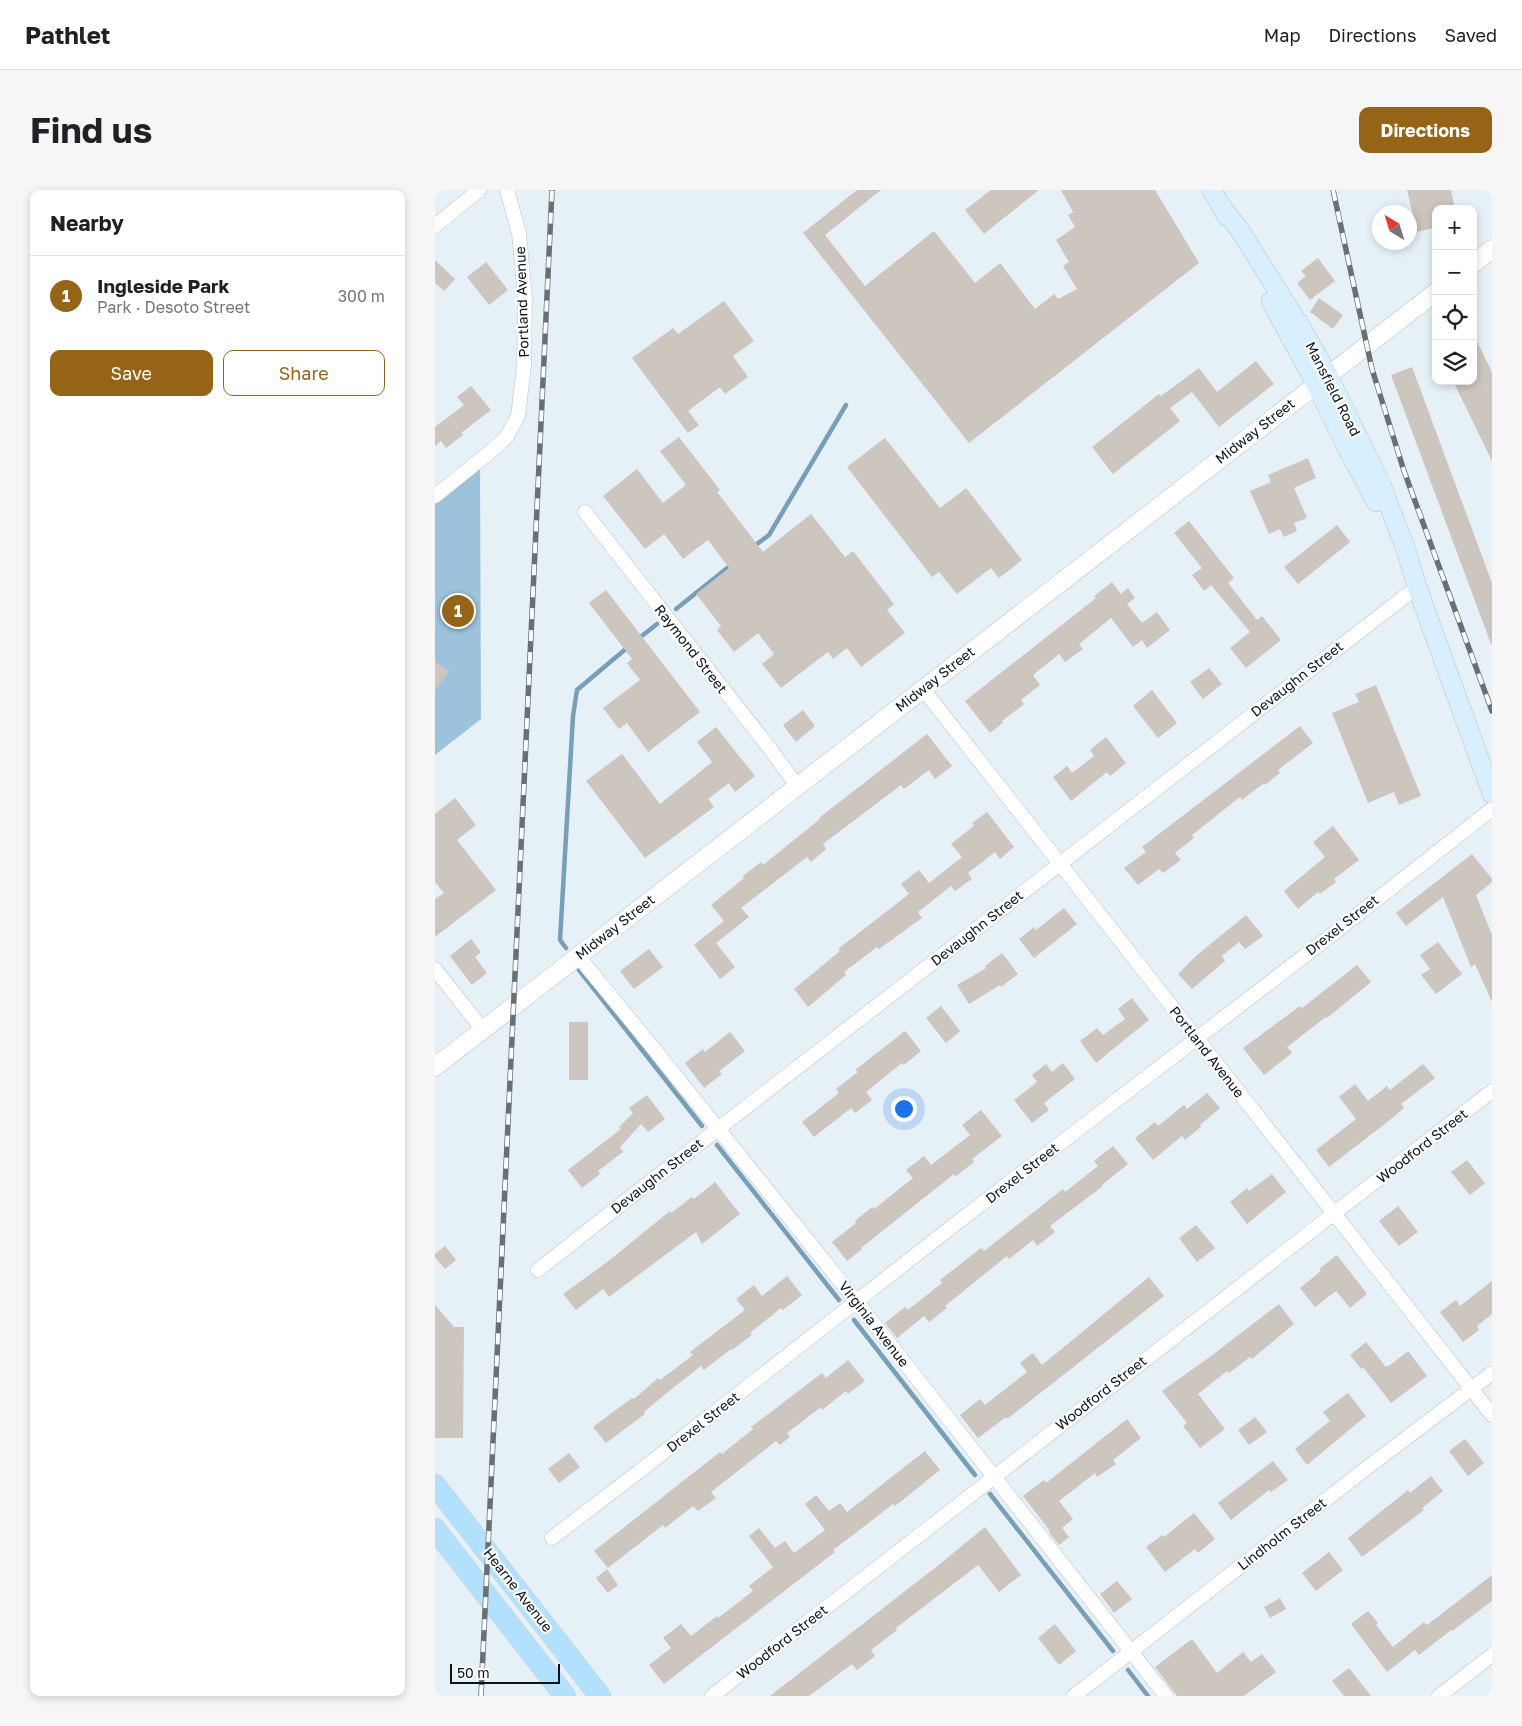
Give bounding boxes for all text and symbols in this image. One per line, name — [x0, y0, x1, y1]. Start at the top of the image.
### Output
text: Pathlet — [25, 20, 110, 49]
text: Map — [1264, 24, 1300, 46]
text: Directions — [1328, 24, 1416, 46]
text: Saved — [1444, 24, 1497, 46]
button: Directions — [1359, 107, 1492, 153]
text: Find us — [30, 109, 152, 151]
north arrow — [1372, 205, 1417, 250]
map controls — [1432, 205, 1477, 385]
button: + — [1432, 205, 1477, 250]
text: Nearby — [50, 210, 124, 236]
street label: Portland Avenue — [511, 246, 532, 358]
button: − — [1432, 250, 1477, 295]
text: Ingleside Park — [97, 274, 230, 297]
text: 1 — [62, 286, 70, 306]
text: 300 m — [338, 286, 385, 306]
button: locate — [1432, 295, 1477, 340]
text: Park · Desoto Street — [97, 297, 250, 317]
street label: Mansfield Road — [1302, 339, 1365, 439]
button: layers — [1432, 340, 1477, 385]
button: Save — [50, 350, 213, 396]
button: Share — [223, 350, 385, 396]
street label: Midway Street — [1212, 394, 1298, 467]
pin: 1 — [442, 592, 474, 630]
street label: Raymond Street — [652, 601, 731, 696]
street label: Devaughn Street — [1247, 637, 1346, 720]
street label: Midway Street — [892, 642, 978, 715]
street label: Devaughn Street — [927, 886, 1026, 969]
street label: Midway Street — [572, 890, 658, 963]
street label: Drexel Street — [1302, 891, 1382, 958]
street label: Portland Avenue — [1166, 1003, 1248, 1101]
your location — [891, 1096, 917, 1122]
street label: Woodford Street — [1373, 1105, 1470, 1186]
street label: Devaughn Street — [607, 1134, 706, 1217]
street label: Drexel Street — [982, 1139, 1062, 1206]
street label: Virginia Avenue — [836, 1277, 913, 1370]
street label: Woodford Street — [1052, 1352, 1149, 1433]
street label: Drexel Street — [663, 1388, 743, 1455]
street label: Lindholm Street — [1234, 1494, 1329, 1573]
street label: Hearne Avenue — [480, 1544, 556, 1635]
street label: Woodford Street — [733, 1601, 830, 1682]
scale bar — [450, 1661, 560, 1684]
text: 50 m — [457, 1664, 490, 1681]

